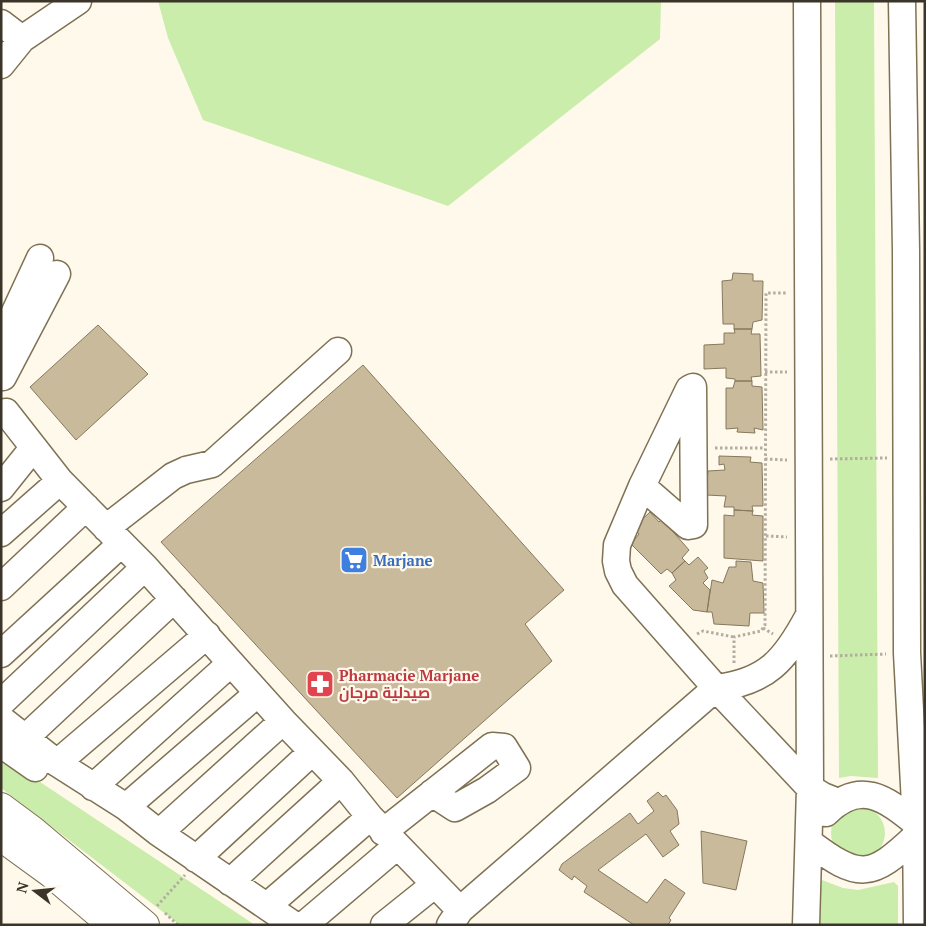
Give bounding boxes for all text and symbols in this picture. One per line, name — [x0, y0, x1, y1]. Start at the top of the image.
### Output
supermarket icon: Marjane — [339, 545, 369, 575]
place label: Marjane — [373, 550, 433, 570]
place label: Pharmacie Marjane صيدلية مرجان — [339, 665, 479, 702]
pharmacy icon: Pharmacie Marjane صيدلية مرجان — [305, 669, 335, 699]
north arrow — [10, 866, 60, 916]
text: N — [11, 879, 33, 895]

